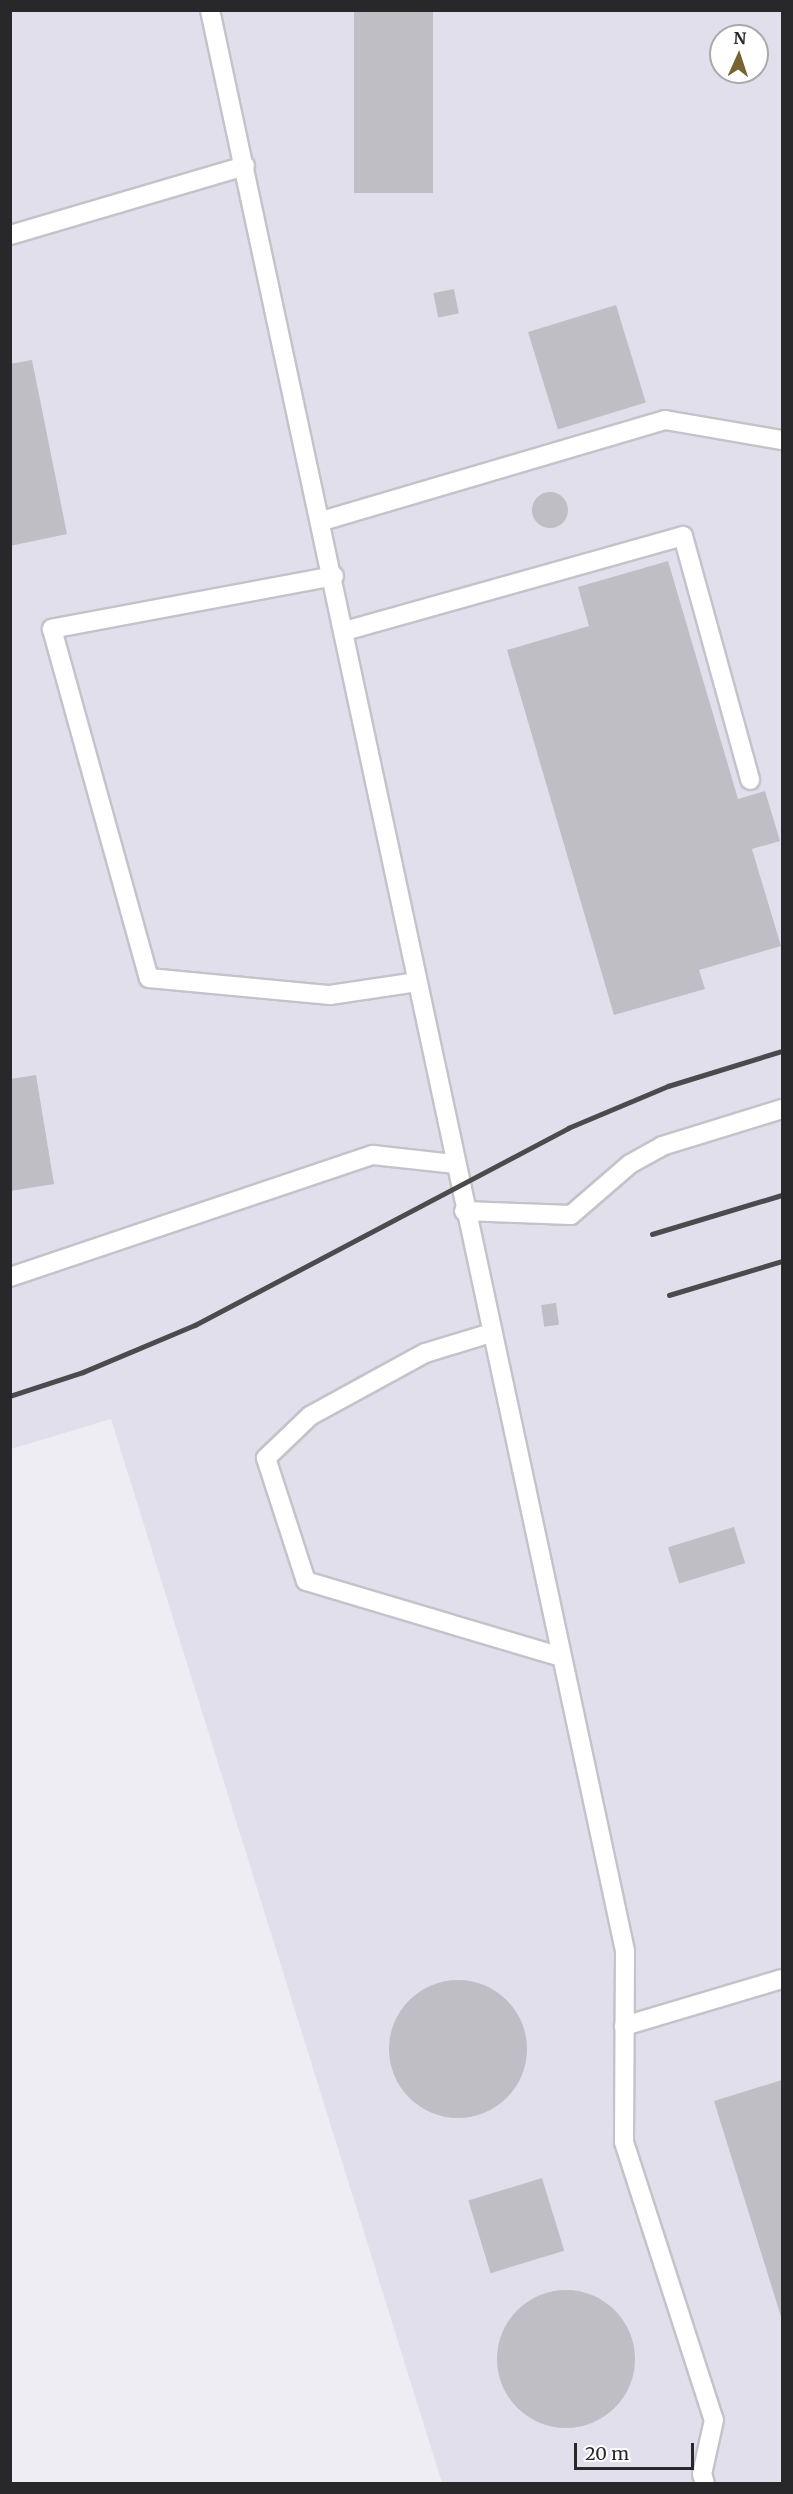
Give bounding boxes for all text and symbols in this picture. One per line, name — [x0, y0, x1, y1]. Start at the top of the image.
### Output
north arrow — [709, 24, 769, 84]
text: N — [733, 28, 747, 48]
scale bar — [577, 2431, 697, 2469]
text: 20 m — [585, 2442, 629, 2465]

